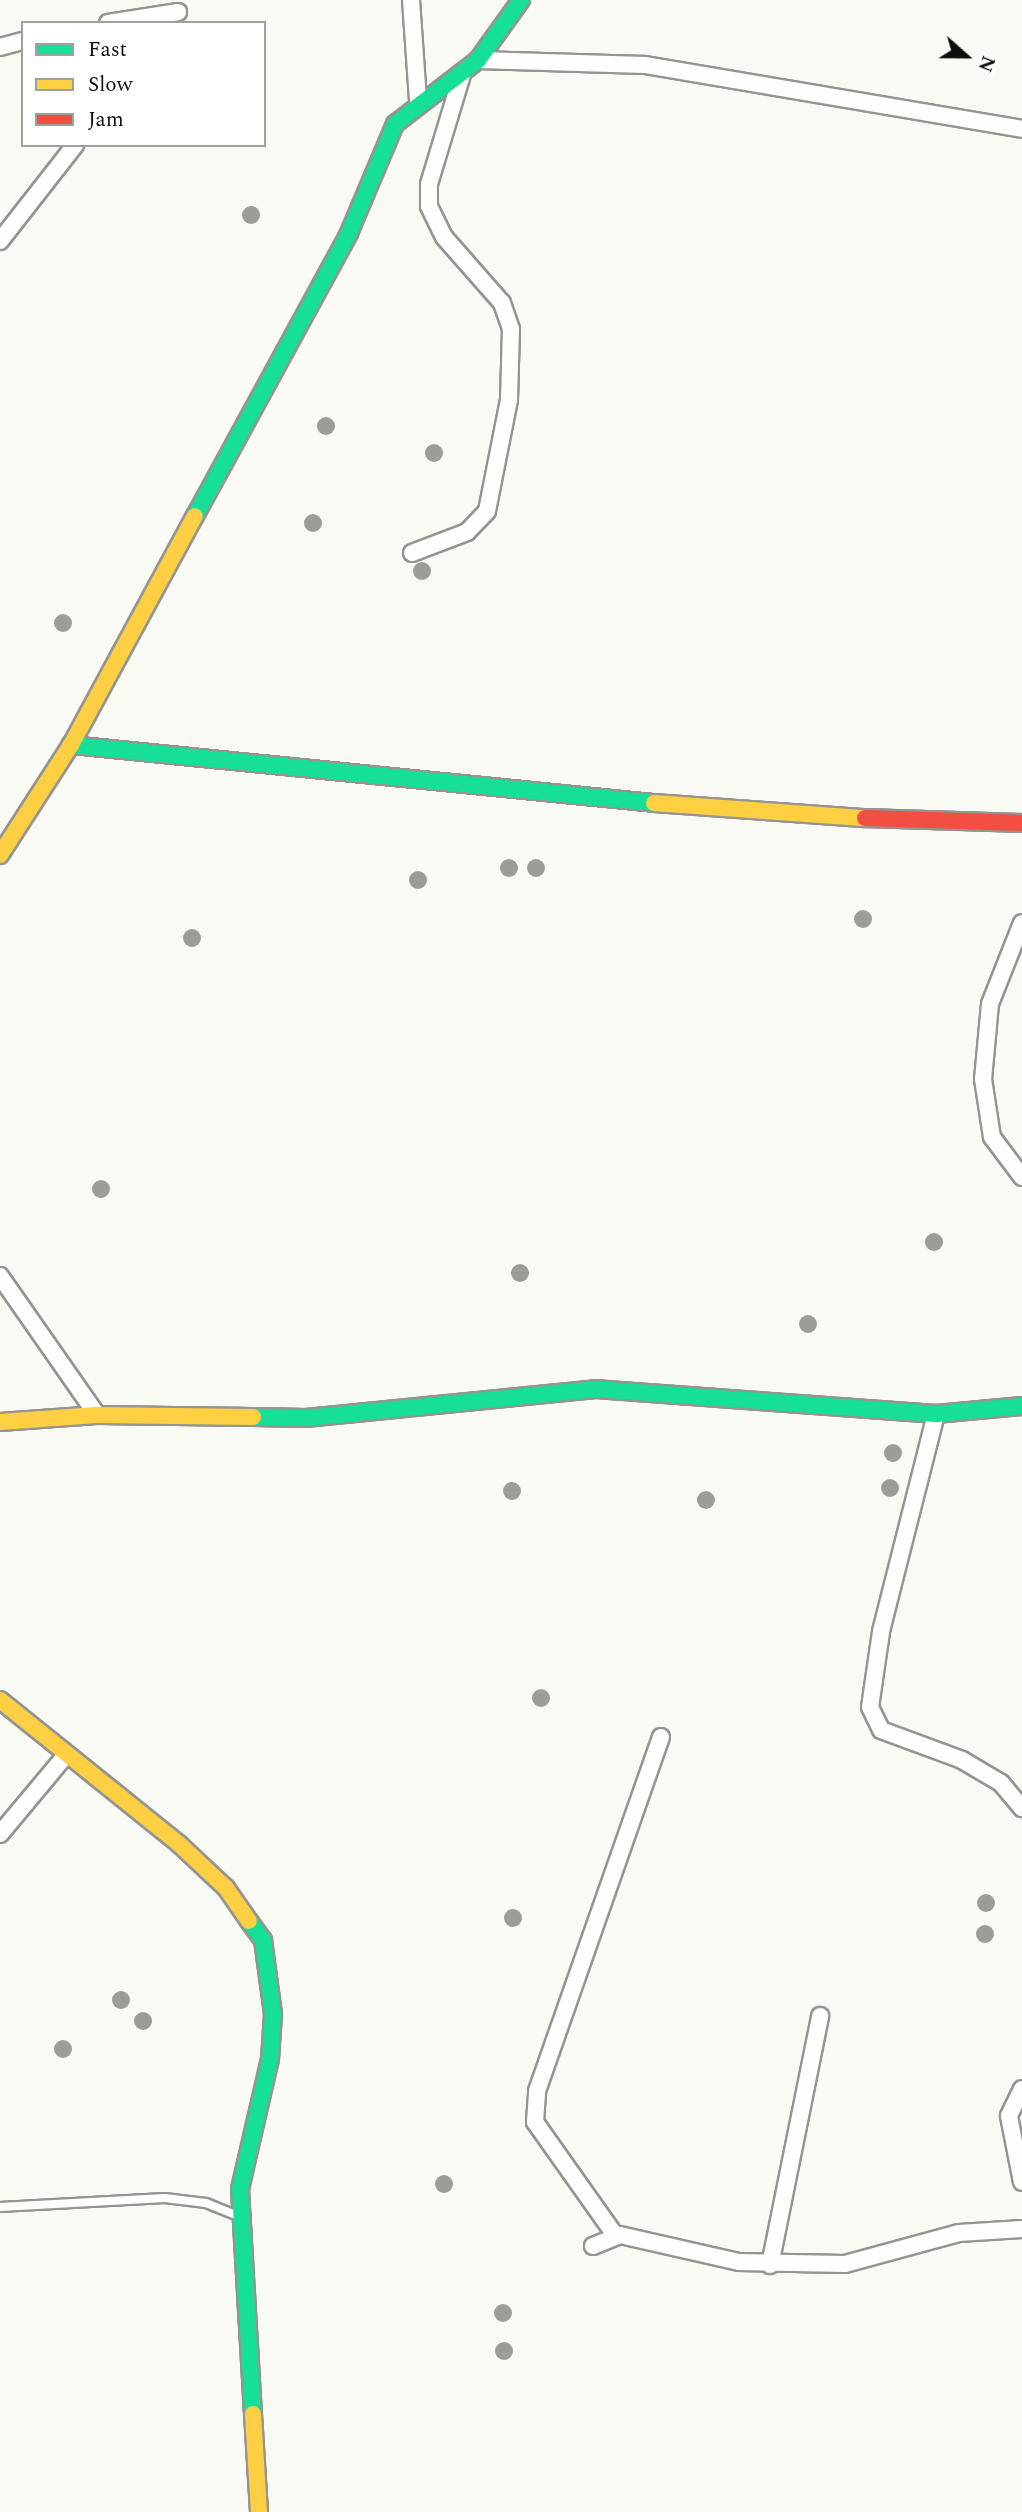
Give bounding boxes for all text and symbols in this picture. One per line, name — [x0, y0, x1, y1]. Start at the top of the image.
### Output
legend — [21, 21, 266, 147]
north arrow — [931, 21, 1001, 91]
text: Fast — [88, 34, 127, 66]
text: N — [970, 51, 1002, 76]
text: Slow — [88, 69, 132, 101]
text: Jam — [88, 104, 124, 136]

